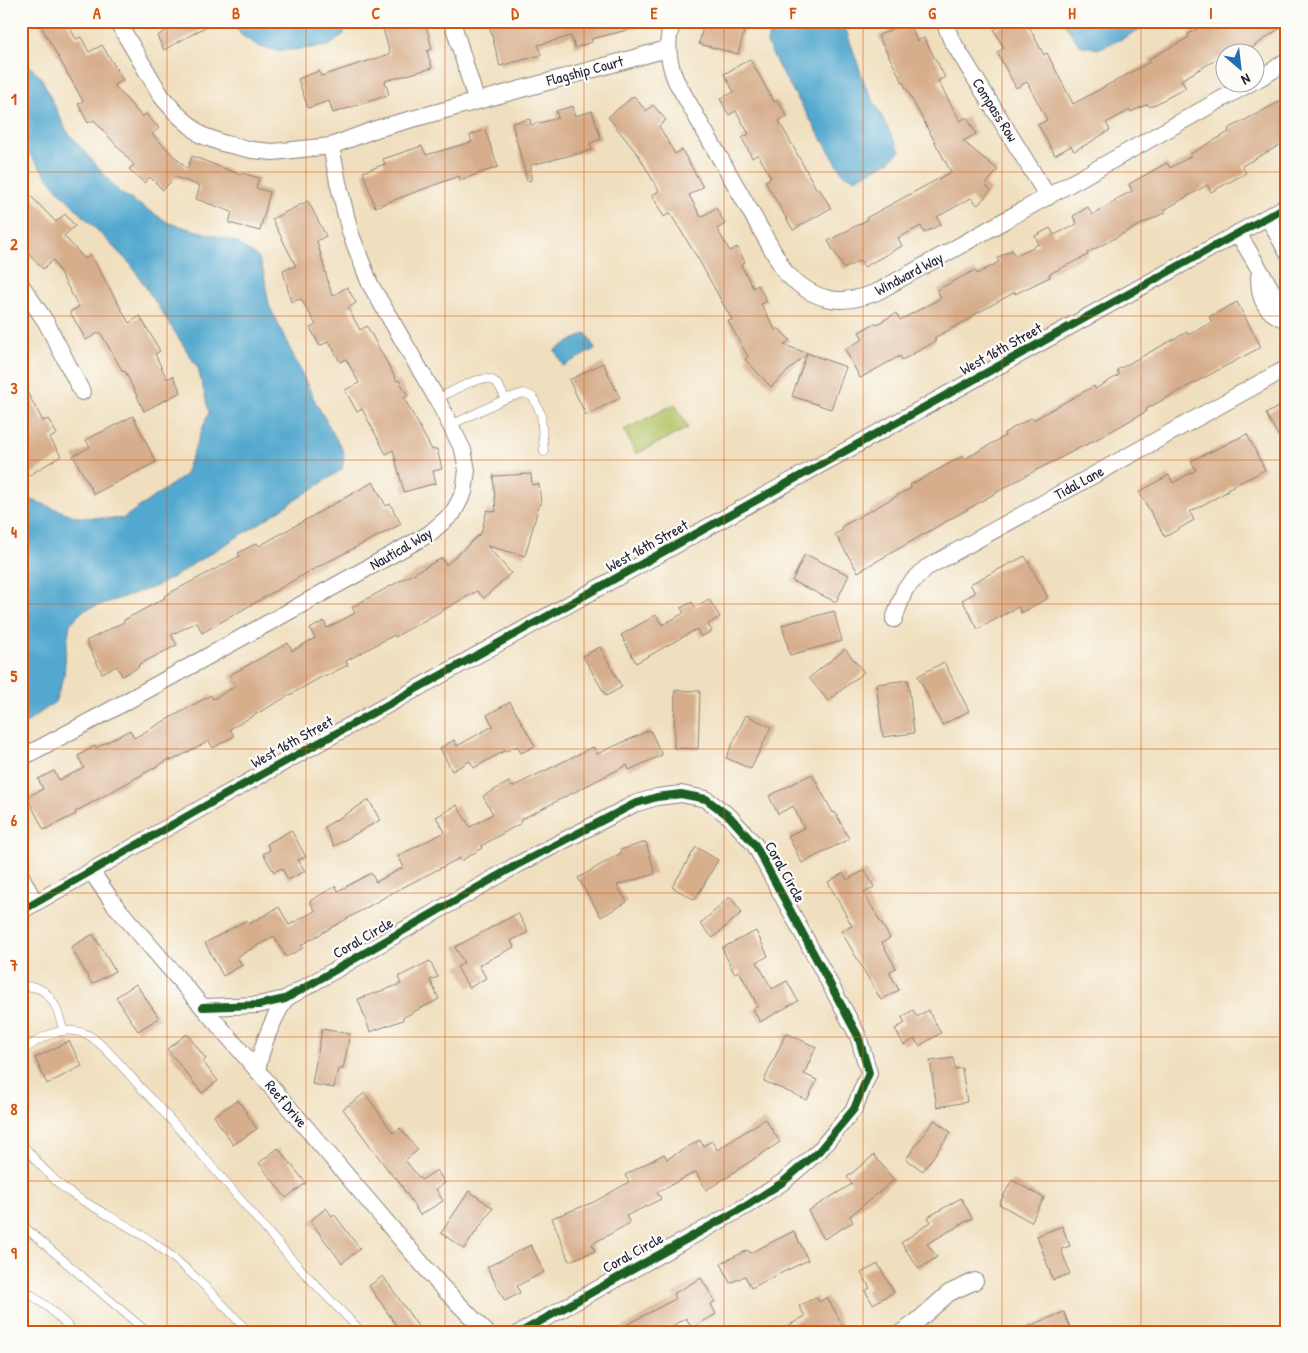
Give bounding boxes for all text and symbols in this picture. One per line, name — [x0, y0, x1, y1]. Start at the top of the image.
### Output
text: A — [93, 2, 101, 24]
text: B — [232, 2, 240, 24]
text: C — [372, 2, 381, 24]
text: D — [511, 2, 519, 24]
text: E — [650, 2, 658, 24]
text: F — [789, 2, 797, 24]
text: G — [928, 2, 936, 24]
text: H — [1068, 2, 1076, 24]
text: I — [1209, 2, 1213, 24]
north arrow — [1216, 42, 1266, 92]
street label: Flagship Court — [543, 50, 626, 91]
text: N — [1238, 70, 1254, 90]
street label: Compass Row — [968, 74, 1023, 146]
text: 1 — [11, 88, 17, 110]
text: 2 — [10, 233, 18, 255]
street label: Windward Way — [871, 247, 947, 300]
street label: West 16th Street — [956, 317, 1046, 380]
text: 3 — [10, 377, 18, 399]
street label: Tidal Lane — [1050, 460, 1107, 505]
street label: West 16th Street — [602, 514, 692, 577]
text: 4 — [11, 521, 17, 543]
street label: Nautical Way — [366, 522, 436, 575]
text: 5 — [11, 665, 18, 687]
street label: West 16th Street — [247, 710, 337, 773]
text: 6 — [11, 809, 18, 831]
street label: Coral Circle — [760, 838, 811, 906]
street label: Coral Circle — [329, 912, 397, 963]
text: 7 — [9, 954, 18, 976]
street label: Reef Drive — [260, 1076, 312, 1132]
text: 8 — [11, 1098, 18, 1120]
street label: Coral Circle — [599, 1227, 667, 1278]
text: 9 — [11, 1242, 17, 1264]

